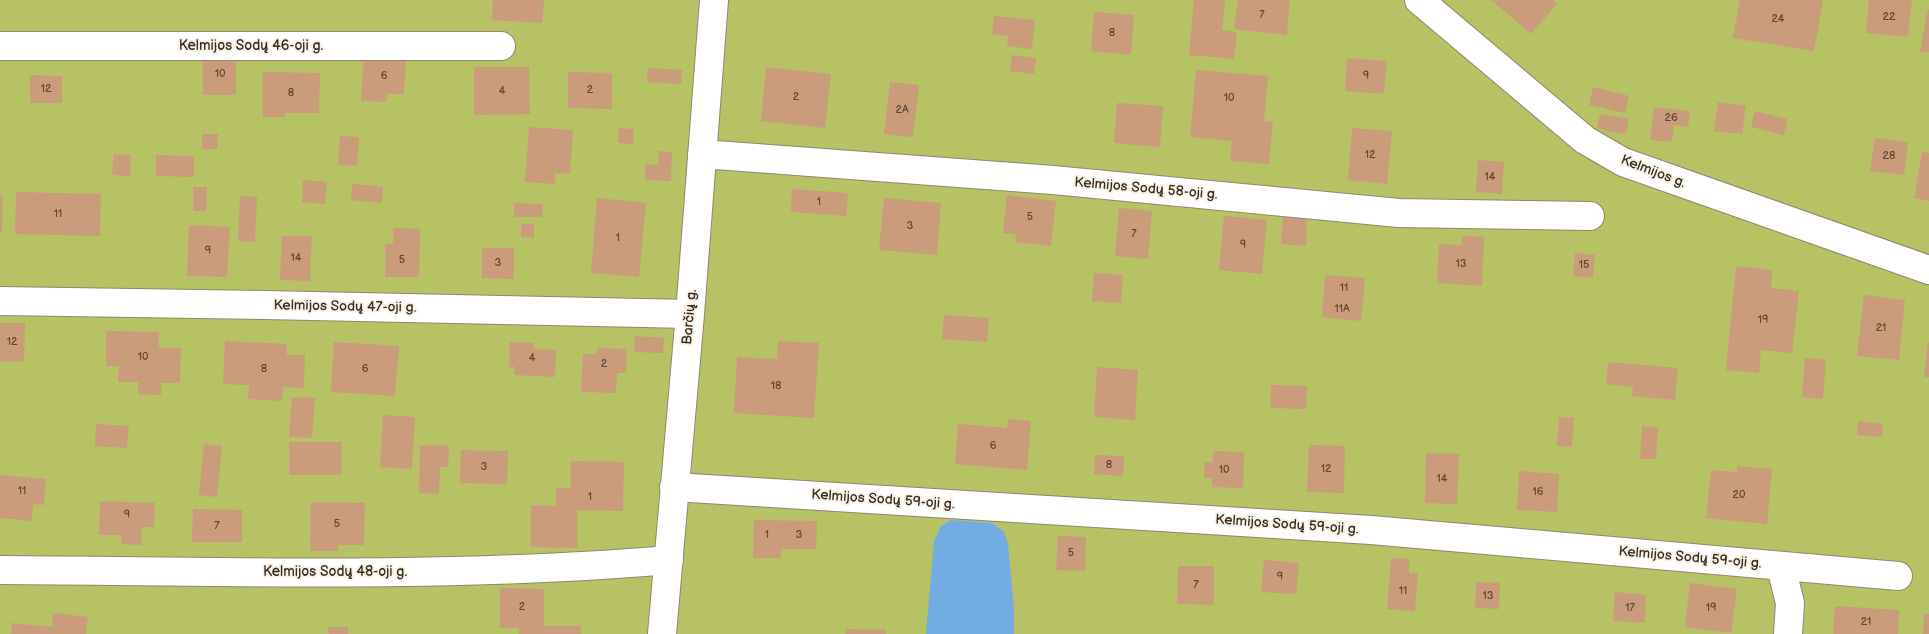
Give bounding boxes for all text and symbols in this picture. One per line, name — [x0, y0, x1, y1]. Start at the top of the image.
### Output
house number: 7 — [1259, 8, 1265, 22]
house number: 22 — [1883, 10, 1895, 24]
house number: 24 — [1771, 12, 1785, 26]
house number: 8 — [1109, 26, 1115, 40]
street label: Kelmijos Sodų 46-oji g. — [179, 38, 323, 54]
house number: 10 — [215, 67, 225, 81]
house number: 6 — [381, 69, 387, 83]
house number: 9 — [1363, 69, 1369, 83]
house number: 12 — [41, 82, 51, 96]
house number: 2 — [587, 83, 593, 97]
house number: 4 — [499, 84, 505, 98]
house number: 8 — [288, 86, 294, 100]
house number: 2 — [793, 90, 799, 104]
house number: 10 — [1224, 91, 1234, 105]
house number: 2A — [895, 103, 909, 117]
house number: 26 — [1664, 111, 1678, 125]
house number: 12 — [1365, 148, 1375, 162]
house number: 28 — [1883, 149, 1895, 163]
street label: Kelmijos g. — [1618, 152, 1688, 192]
house number: 14 — [1485, 170, 1495, 184]
street label: Kelmijos Sodų 58-oji g. — [1074, 174, 1218, 204]
house number: 1 — [817, 195, 821, 209]
house number: 11 — [54, 207, 62, 221]
house number: 5 — [1027, 210, 1033, 224]
house number: 3 — [907, 219, 913, 233]
house number: 7 — [1131, 227, 1137, 241]
house number: 1 — [616, 231, 620, 245]
house number: 9 — [1240, 238, 1246, 252]
house number: 9 — [205, 244, 211, 258]
house number: 14 — [291, 251, 301, 265]
house number: 5 — [399, 253, 405, 267]
house number: 3 — [495, 256, 501, 270]
house number: 13 — [1455, 257, 1467, 271]
house number: 15 — [1579, 258, 1589, 272]
house number: 11 — [1340, 281, 1348, 295]
street label: Barčių g. — [679, 288, 701, 346]
street label: Kelmijos Sodų 47-oji g. — [273, 297, 417, 317]
house number: 11A — [1334, 302, 1350, 316]
house number: 19 — [1758, 313, 1768, 327]
house number: 21 — [1876, 321, 1886, 335]
house number: 12 — [7, 335, 17, 349]
house number: 10 — [138, 350, 148, 364]
house number: 4 — [529, 351, 535, 365]
house number: 2 — [601, 357, 607, 371]
house number: 8 — [261, 362, 267, 376]
house number: 6 — [362, 362, 368, 376]
house number: 18 — [771, 379, 781, 393]
house number: 6 — [990, 439, 996, 453]
house number: 8 — [1106, 458, 1112, 472]
house number: 3 — [481, 460, 487, 474]
house number: 12 — [1321, 462, 1331, 476]
house number: 10 — [1219, 463, 1229, 477]
house number: 14 — [1437, 472, 1447, 486]
house number: 11 — [18, 484, 26, 498]
house number: 16 — [1533, 485, 1543, 499]
street label: Kelmijos Sodų 59-oji g. — [811, 487, 955, 513]
house number: 20 — [1733, 488, 1745, 502]
house number: 1 — [588, 490, 592, 504]
house number: 9 — [124, 508, 130, 522]
street label: Kelmijos Sodų 59-oji g. — [1215, 512, 1359, 538]
house number: 5 — [334, 517, 340, 531]
house number: 7 — [214, 519, 220, 533]
house number: 1 — [765, 528, 769, 542]
house number: 3 — [796, 528, 802, 542]
street label: Kelmijos Sodų 59-oji g. — [1618, 543, 1762, 573]
house number: 5 — [1068, 546, 1074, 560]
street label: Kelmijos Sodų 48-oji g. — [263, 564, 407, 580]
house number: 9 — [1277, 570, 1283, 584]
house number: 7 — [1193, 578, 1199, 592]
house number: 11 — [1399, 584, 1407, 598]
house number: 13 — [1482, 589, 1494, 603]
house number: 2 — [519, 600, 525, 614]
house number: 17 — [1625, 601, 1635, 615]
house number: 19 — [1706, 601, 1716, 615]
house number: 21 — [1861, 615, 1871, 629]

